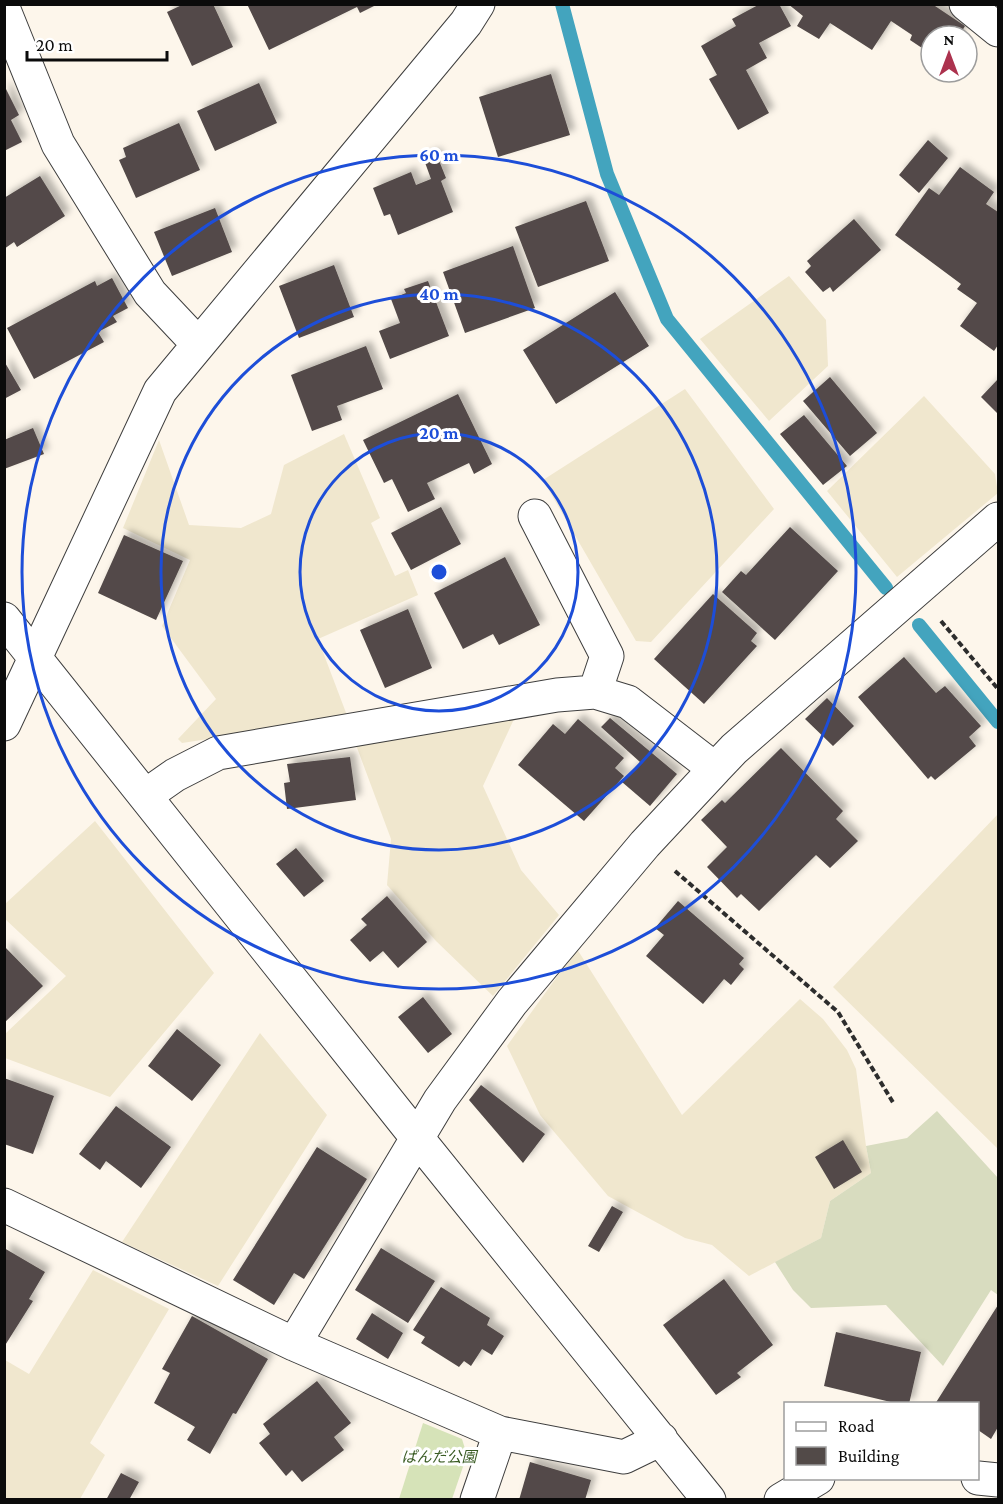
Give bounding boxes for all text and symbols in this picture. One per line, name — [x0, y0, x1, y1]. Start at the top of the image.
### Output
scale bar — [27, 24, 166, 62]
north arrow — [919, 24, 979, 84]
text: N — [944, 31, 955, 48]
text: 20 m — [36, 35, 73, 55]
text: 60 m — [419, 145, 459, 165]
text: 40 m — [419, 284, 459, 304]
text: 20 m — [420, 423, 459, 443]
centre of rings — [429, 562, 449, 582]
legend — [784, 1402, 979, 1480]
text: Road — [838, 1416, 875, 1436]
text: Building — [838, 1446, 900, 1466]
park label: ぱんだ公園 — [401, 1449, 478, 1465]

